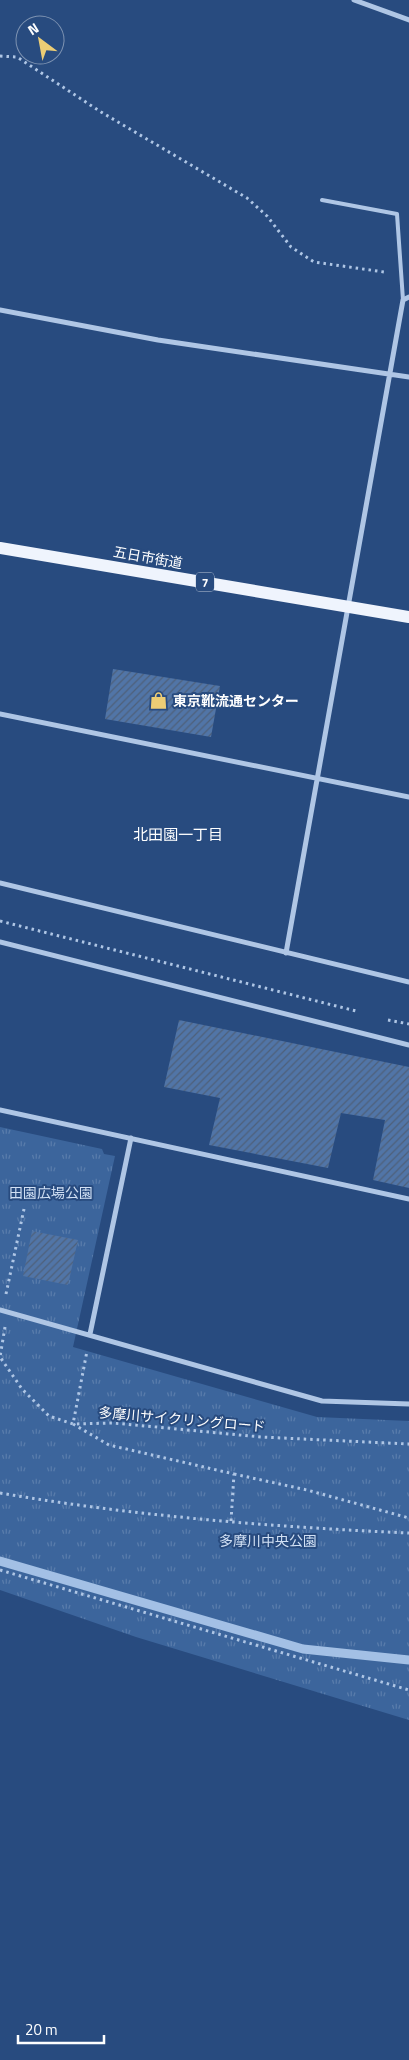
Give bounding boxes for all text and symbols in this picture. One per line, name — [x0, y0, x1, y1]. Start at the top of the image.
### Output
north arrow — [15, 15, 65, 65]
text: N — [23, 17, 43, 40]
street label: 五日市街道 — [112, 541, 184, 573]
road number: 7 — [196, 572, 214, 592]
shop icon: 東京靴流通センター — [149, 690, 169, 710]
place label: 東京靴流通センター — [173, 690, 299, 711]
district label: 北田園一丁目 — [133, 823, 223, 846]
park label: 田園広場公園 — [9, 1182, 93, 1203]
street label: 多摩川サイクリングロード — [98, 1401, 266, 1437]
park label: 多摩川中央公園 — [219, 1530, 317, 1551]
scale bar — [18, 2012, 104, 2044]
text: 20 m — [25, 2018, 58, 2041]

